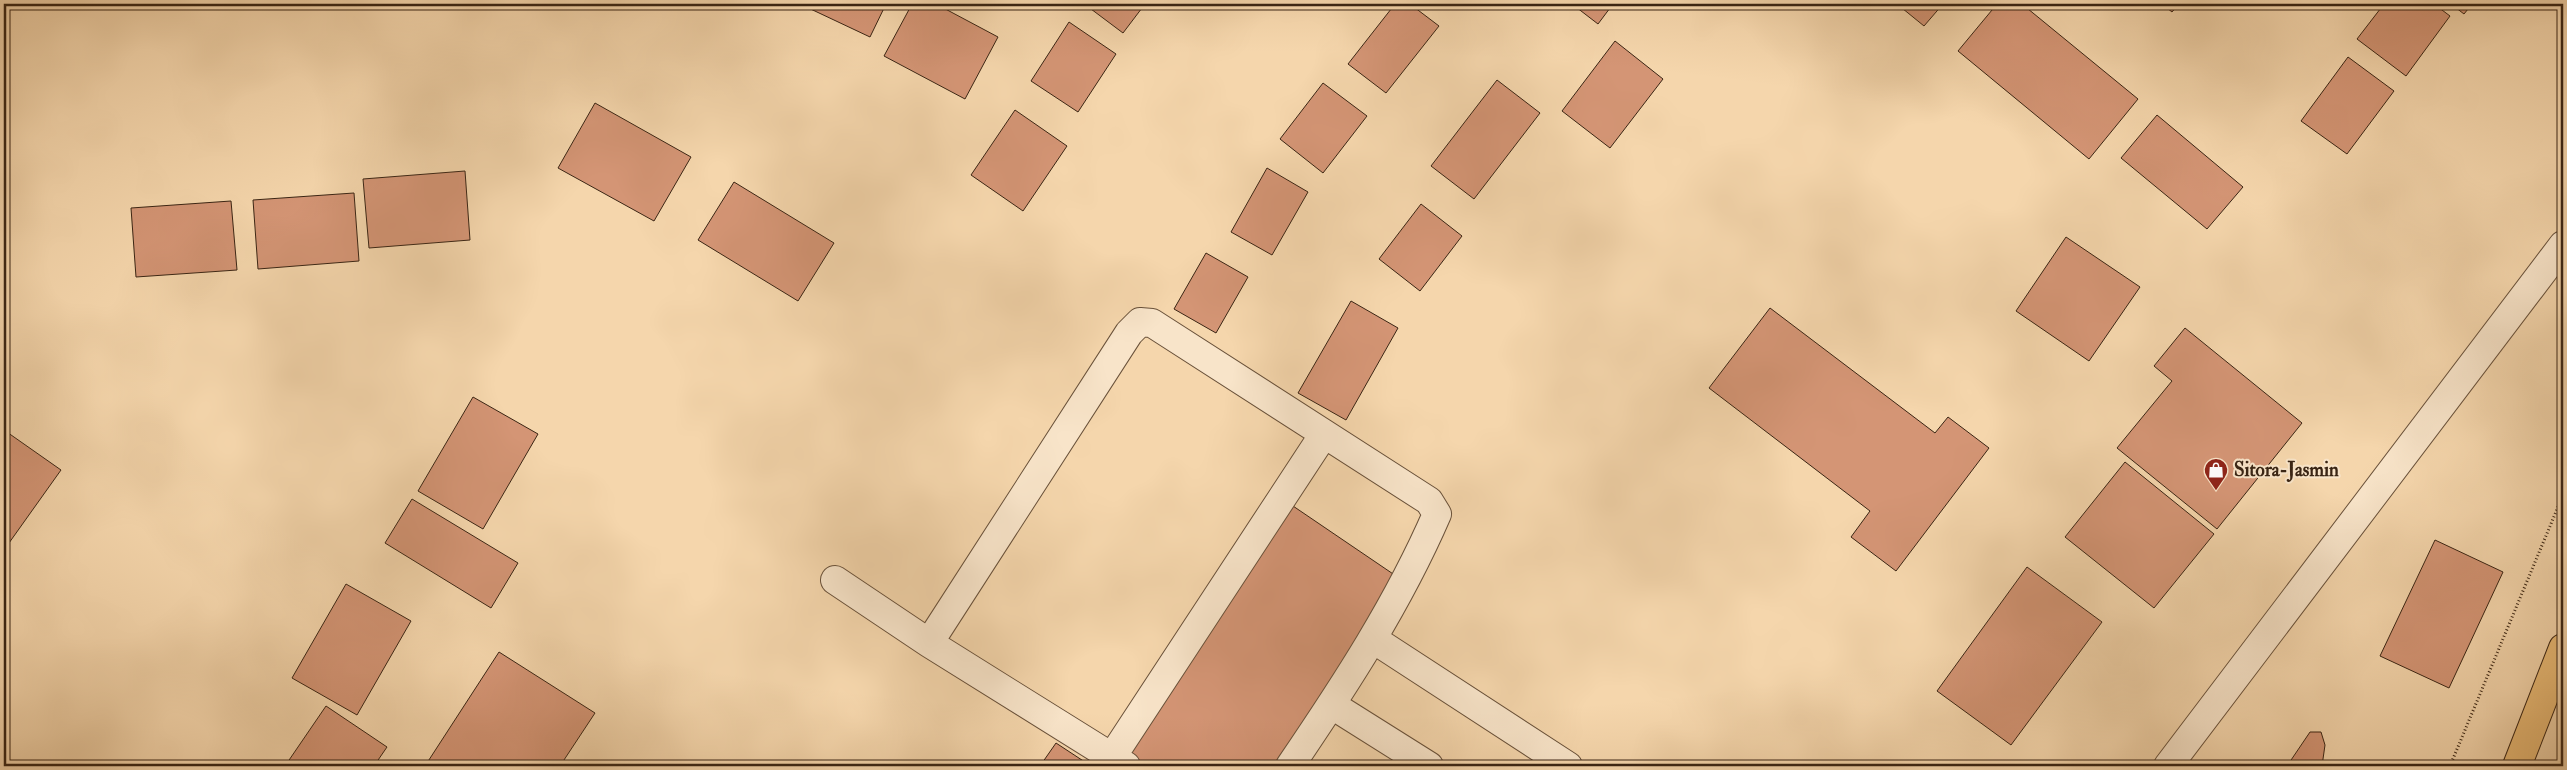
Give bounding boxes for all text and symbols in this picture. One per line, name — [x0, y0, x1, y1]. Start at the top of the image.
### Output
shop icon: Sitora-Jasmin — [2203, 457, 2229, 491]
place label: Sitora-Jasmin — [2234, 458, 2339, 482]

